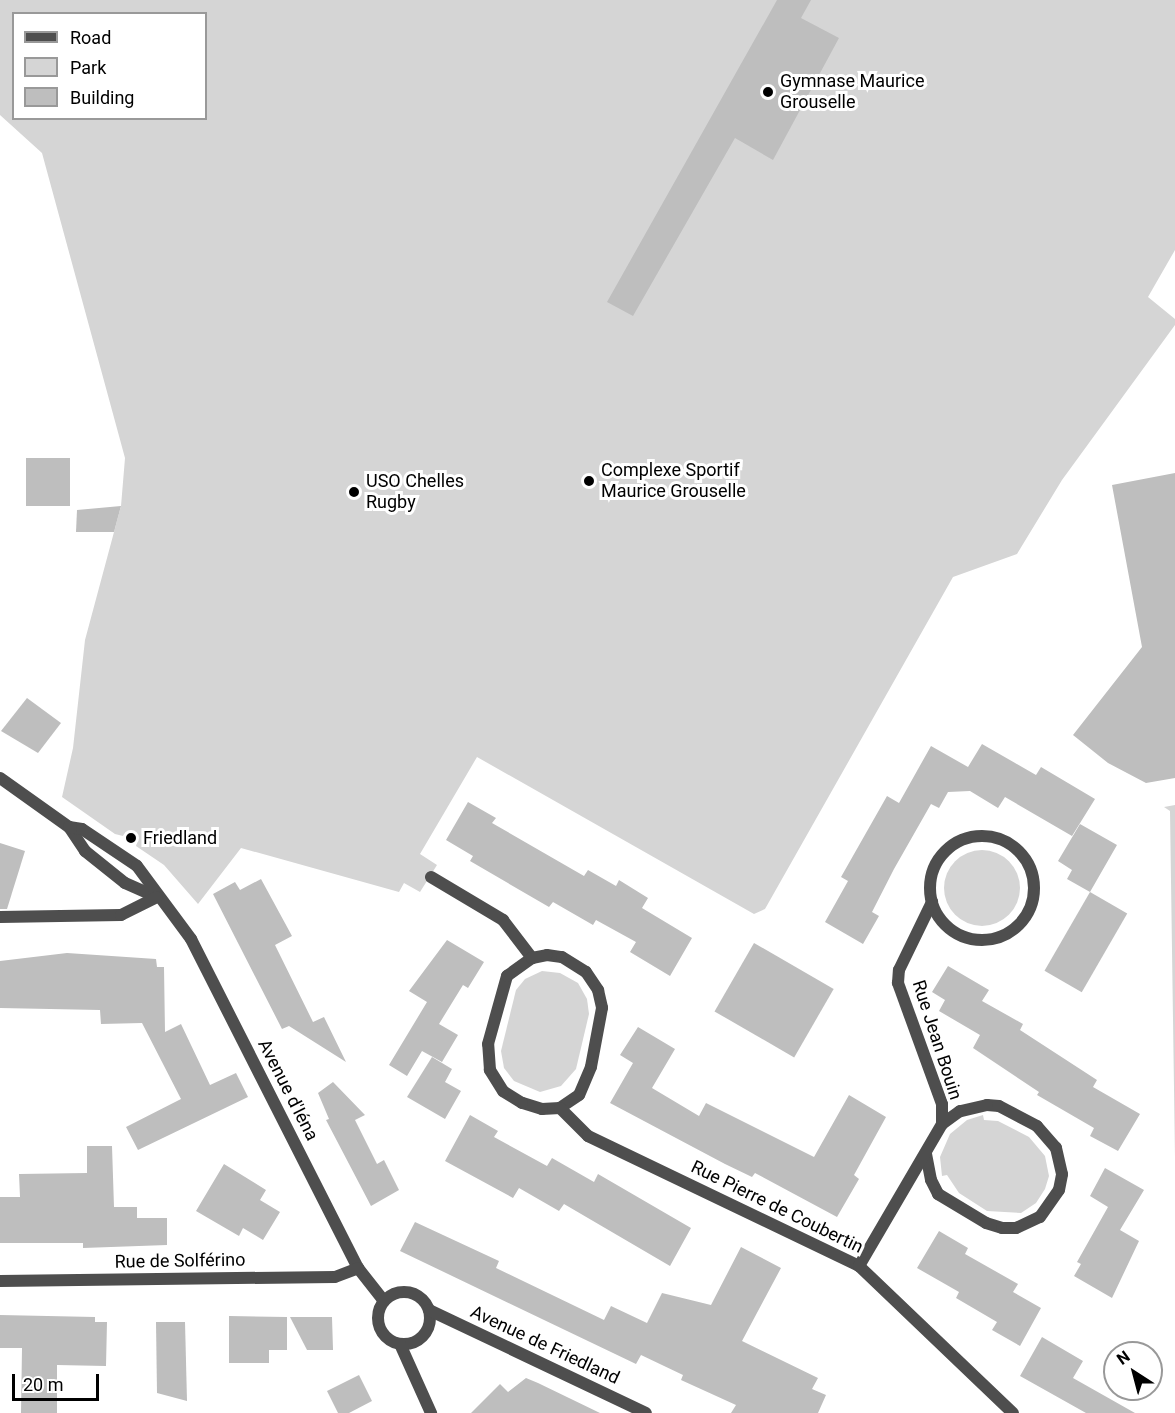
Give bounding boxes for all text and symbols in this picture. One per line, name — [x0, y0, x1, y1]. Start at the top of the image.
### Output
legend — [12, 12, 207, 120]
text: Road — [70, 27, 111, 48]
text: Park — [70, 57, 106, 78]
place label: Gymnase Maurice Grouselle — [780, 71, 924, 113]
marker: Gymnase Maurice Grouselle — [761, 85, 775, 99]
text: Building — [70, 87, 134, 108]
place label: Complexe Sportif Maurice Grouselle — [601, 460, 746, 502]
place label: USO Chelles Rugby — [366, 471, 464, 514]
marker: Complexe Sportif Maurice Grouselle — [582, 474, 596, 488]
marker: USO Chelles Rugby — [347, 485, 361, 499]
place label: Friedland — [143, 827, 217, 849]
marker: Friedland — [124, 831, 138, 845]
street label: Rue Jean Bouin — [908, 977, 966, 1103]
street label: Avenue d'Iéna — [253, 1036, 323, 1144]
street label: Rue Pierre de Coubertin — [687, 1156, 867, 1258]
street label: Rue de Solférino — [114, 1249, 246, 1273]
street label: Avenue de Friedland — [467, 1301, 623, 1389]
north arrow — [1103, 1341, 1163, 1401]
text: N — [1113, 1347, 1133, 1369]
scale bar — [15, 1362, 102, 1400]
text: 20 m — [23, 1374, 63, 1395]

